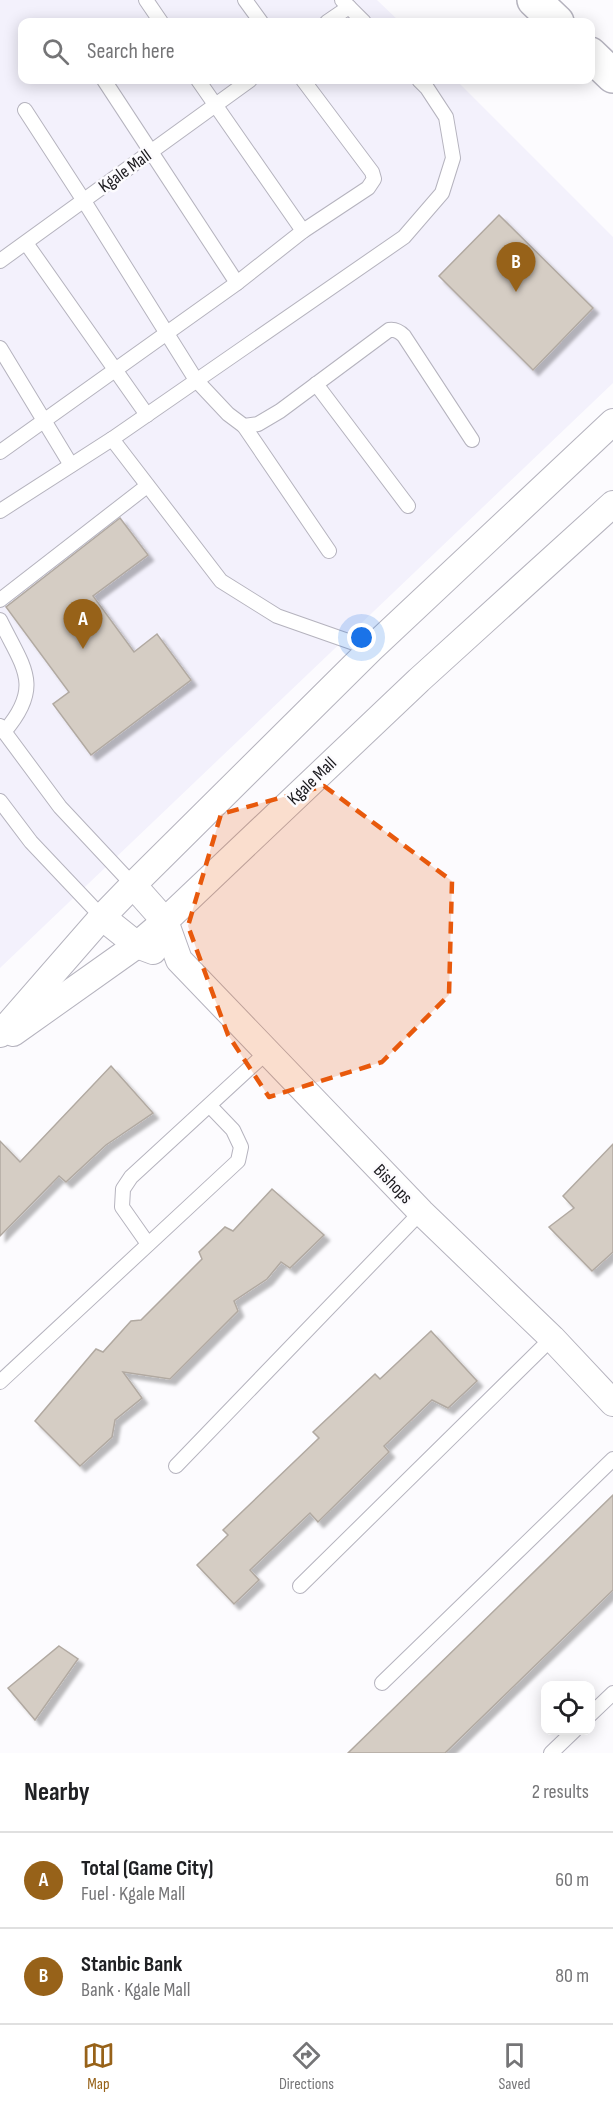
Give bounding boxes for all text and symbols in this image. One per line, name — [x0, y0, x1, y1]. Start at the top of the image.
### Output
search box — [18, 18, 595, 84]
icon: search — [39, 35, 72, 68]
text: Search here — [87, 38, 174, 65]
street label: Kgale Mall — [95, 145, 155, 197]
pin: B — [496, 242, 536, 292]
pin: A — [64, 600, 103, 649]
your location — [347, 623, 376, 652]
street label: Kgale Mall — [283, 753, 341, 809]
street label: Bishops — [369, 1160, 417, 1208]
map controls — [541, 1681, 595, 1735]
button: locate — [541, 1681, 595, 1735]
text: Nearby — [24, 1777, 90, 1808]
text: 2 results — [532, 1780, 589, 1804]
text: Total (Game City) — [81, 1855, 213, 1882]
text: A — [39, 1868, 48, 1892]
text: 60 m — [555, 1868, 589, 1892]
text: Fuel · Kgale Mall — [81, 1882, 185, 1906]
text: Stanbic Bank — [81, 1951, 182, 1978]
text: B — [39, 1964, 48, 1988]
text: 80 m — [555, 1964, 589, 1988]
text: Bank · Kgale Mall — [81, 1978, 191, 2002]
tab: Map — [82, 2039, 115, 2094]
tab: Directions — [279, 2039, 334, 2094]
tab: Saved — [498, 2039, 531, 2094]

